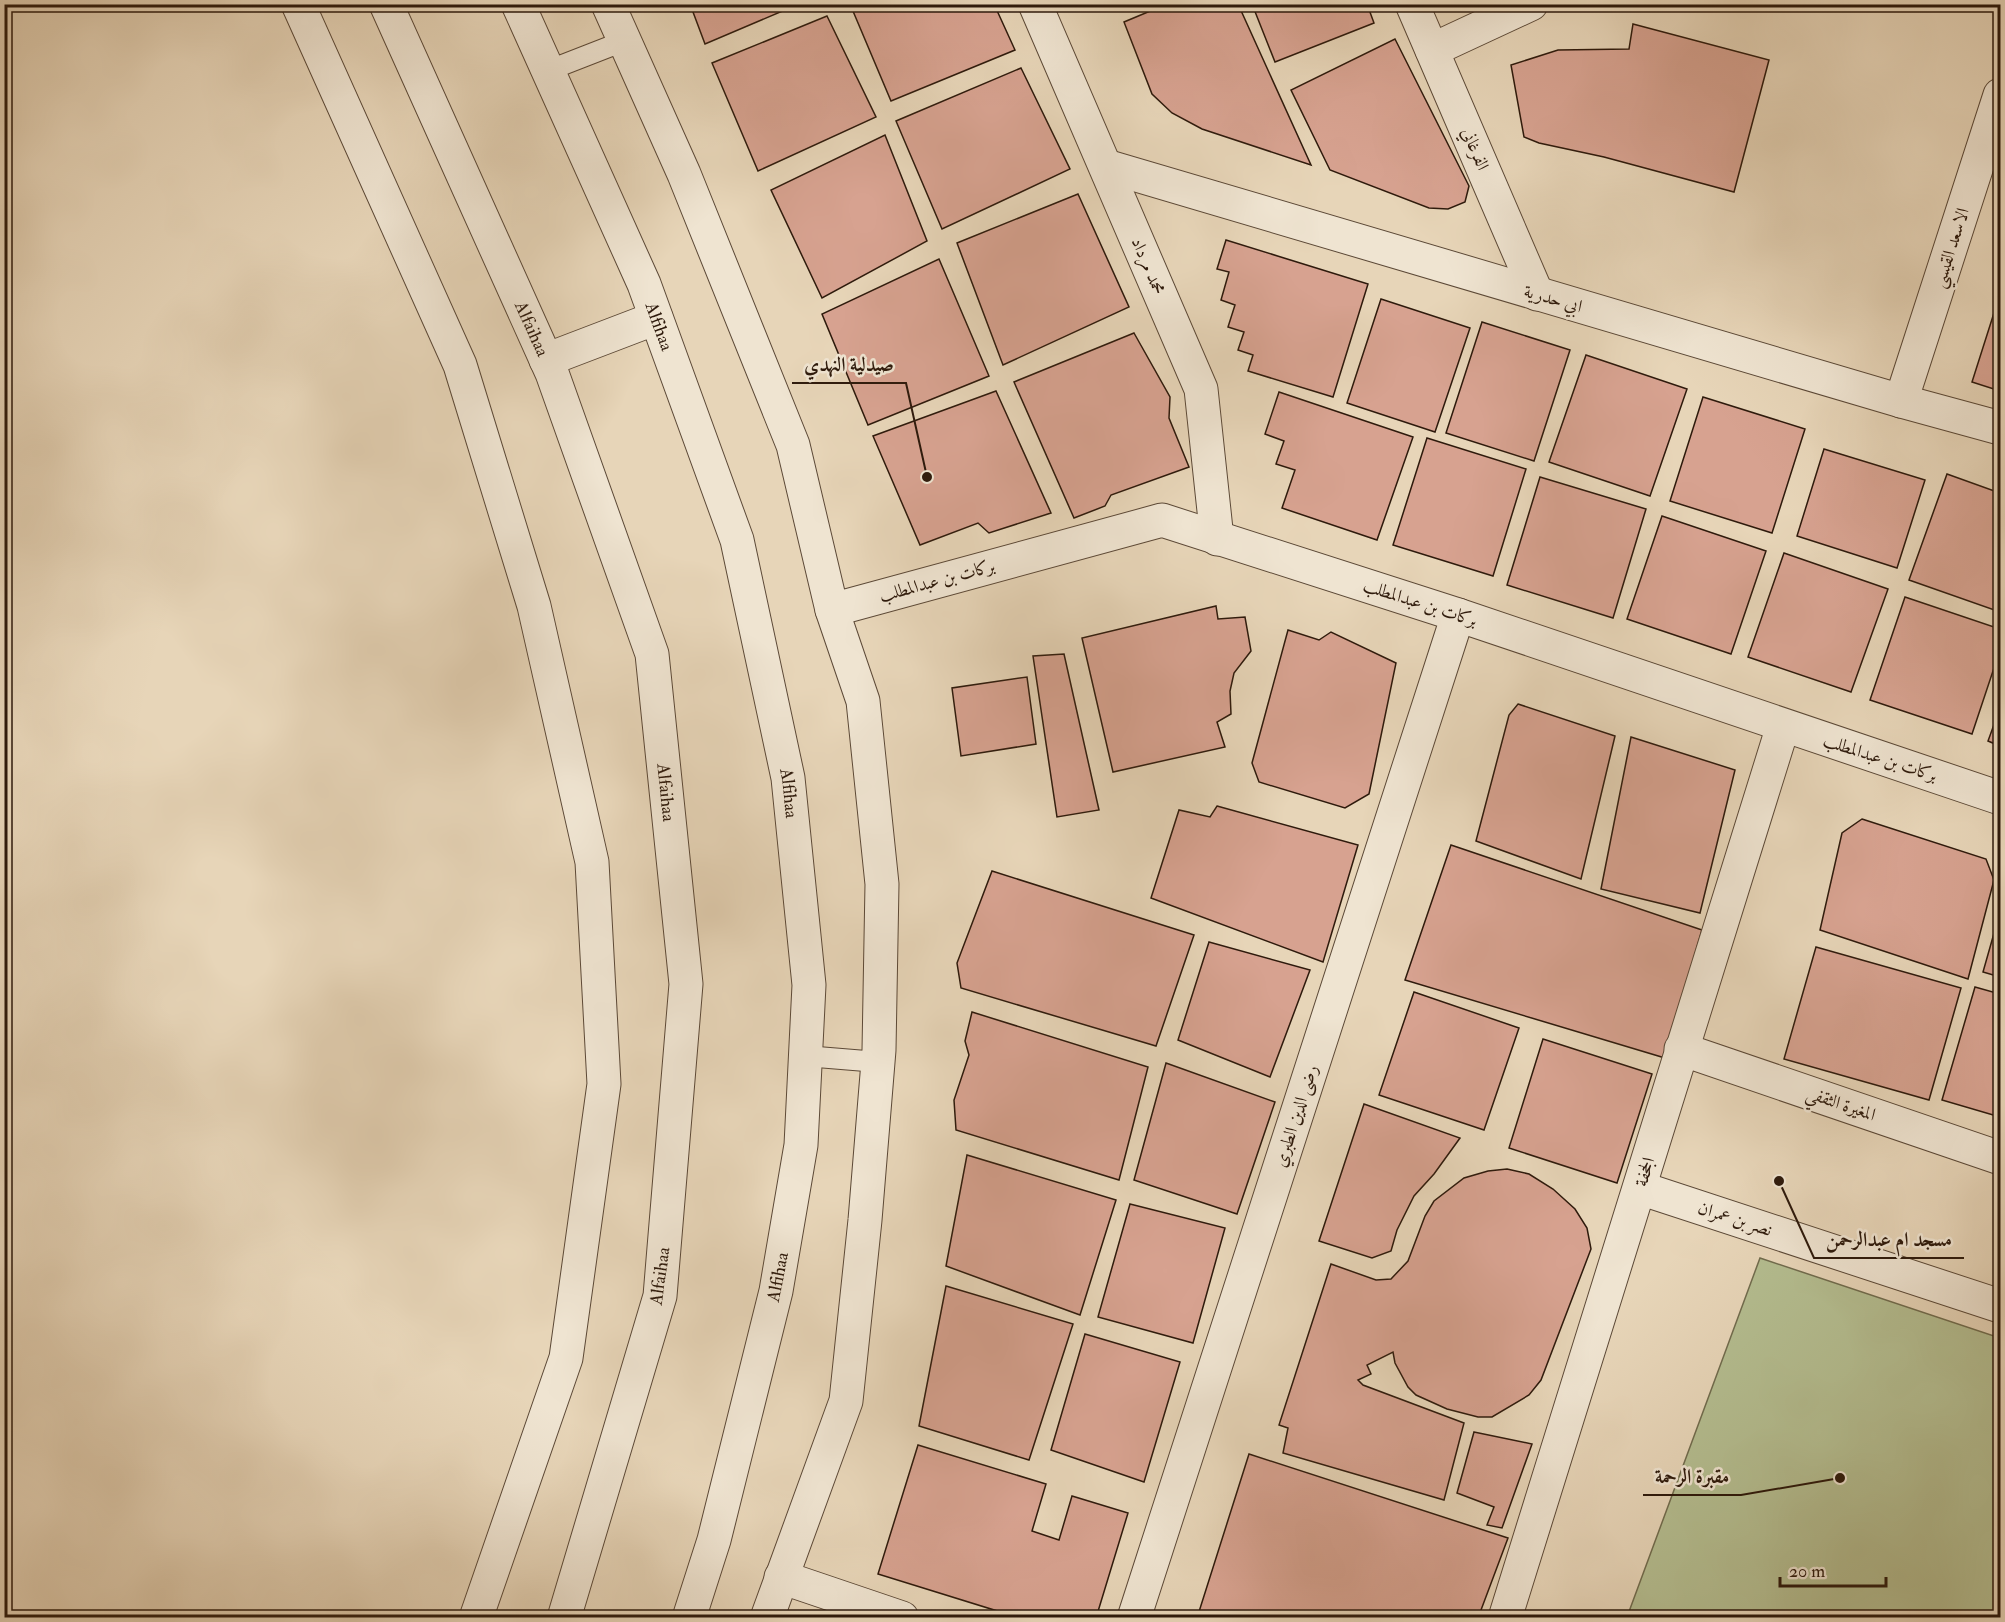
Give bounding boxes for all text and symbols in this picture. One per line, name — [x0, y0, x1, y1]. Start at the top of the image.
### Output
street label: الفرغاني — [1453, 124, 1494, 175]
street label: الاسعد القيسي — [1927, 205, 1980, 292]
street label: محمد مرداد — [1125, 234, 1170, 299]
street label: ابي حدرية — [1520, 280, 1585, 321]
street label: Alfaihaa — [509, 296, 555, 361]
street label: Alfihaa — [640, 298, 679, 354]
callout: صيدلية النهدي — [792, 345, 906, 383]
text: صيدلية النهدي — [804, 352, 894, 381]
street label: بركات بن عبدالمطلب — [877, 555, 997, 607]
street label: بركات بن عبدالمطلب — [1360, 574, 1480, 632]
street label: بركات بن عبدالمطلب — [1820, 729, 1940, 787]
street label: Alfaihaa — [652, 761, 681, 823]
street label: Alfihaa — [774, 765, 804, 820]
street label: رضى الدين الطبري — [1269, 1062, 1326, 1171]
street label: المغيرة الثقفي — [1801, 1081, 1879, 1132]
street label: الجحفة — [1630, 1154, 1660, 1190]
street label: نصر بن عمران — [1695, 1196, 1775, 1242]
callout: مسجد ام عبدالرحمن — [1814, 1220, 1964, 1258]
text: مسجد ام عبدالرحمن — [1826, 1227, 1952, 1257]
street label: Alfaihaa — [644, 1245, 676, 1307]
street label: Alfihaa — [762, 1250, 794, 1305]
callout: مقبرة الرحمة — [1643, 1457, 1741, 1495]
text: مقبرة الرحمة — [1655, 1464, 1729, 1489]
scale bar — [1780, 1550, 1886, 1588]
text: 20 m — [1789, 1560, 1825, 1583]

